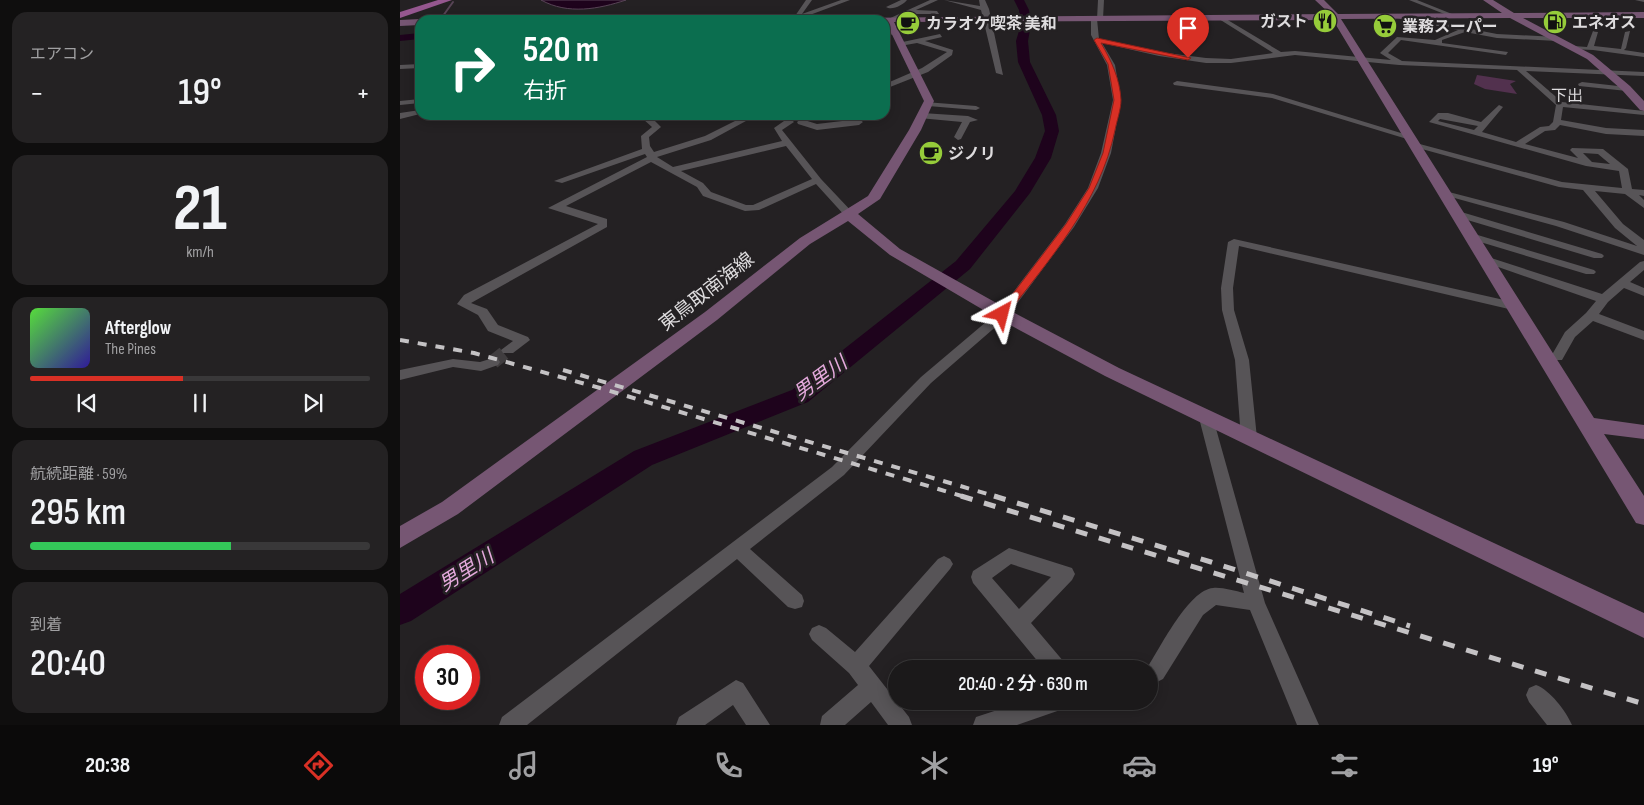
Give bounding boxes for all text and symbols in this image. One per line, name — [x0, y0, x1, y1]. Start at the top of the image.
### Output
pin — [1167, 7, 1209, 58]
restaurant icon: ガスト — [1312, 8, 1338, 34]
fuel station icon: エネオス — [1542, 9, 1568, 35]
cafe icon: カラオケ喫茶 美和 — [895, 10, 921, 36]
place label: ガスト — [1260, 13, 1308, 32]
supermarket icon: 業務スーパー — [1372, 13, 1398, 39]
icon: arrive — [1174, 14, 1202, 42]
place label: エネオス — [1572, 14, 1636, 33]
place label: カラオケ喫茶 美和 — [926, 15, 1057, 34]
place label: 業務スーパー — [1402, 18, 1498, 37]
text: 520 m — [523, 29, 599, 72]
icon: right — [440, 35, 505, 100]
text: エアコン — [30, 45, 94, 64]
text: 19° — [178, 70, 222, 115]
text: − — [30, 77, 44, 110]
text: + — [356, 77, 370, 110]
text: 右折 — [523, 78, 567, 105]
district label: 下出 — [1551, 87, 1583, 106]
cafe icon: ジノリ — [918, 140, 944, 166]
place label: ジノリ — [948, 145, 996, 164]
text: 21 — [173, 171, 227, 249]
text: km/h — [186, 243, 214, 262]
street label: 東鳥取南海線 — [655, 248, 759, 336]
position arrow — [975, 287, 1027, 339]
text: Afterglow — [105, 317, 171, 340]
text: The Pines — [105, 340, 156, 359]
water label: 男里川 — [789, 350, 854, 406]
icon: previous — [73, 389, 101, 417]
icon: pause — [186, 389, 214, 417]
icon: next — [299, 389, 327, 417]
text: 航続距離 · 59% — [30, 465, 127, 484]
text: 295 km — [30, 490, 126, 535]
water label: 男里川 — [435, 544, 500, 597]
text: 到着 — [30, 616, 62, 635]
text: 20:40 — [30, 641, 106, 686]
speed limit sign: 30 — [415, 645, 480, 710]
text: 20:40 · 2 分 · 630 m — [958, 673, 1088, 696]
icon: directions — [301, 748, 336, 783]
icon: music — [506, 748, 541, 783]
icon: phone — [711, 748, 746, 783]
icon: climate — [917, 748, 952, 783]
icon: car — [1122, 748, 1157, 783]
icon: filters — [1327, 748, 1362, 783]
text: 20:38 — [85, 752, 130, 779]
text: 19° — [1533, 752, 1559, 779]

